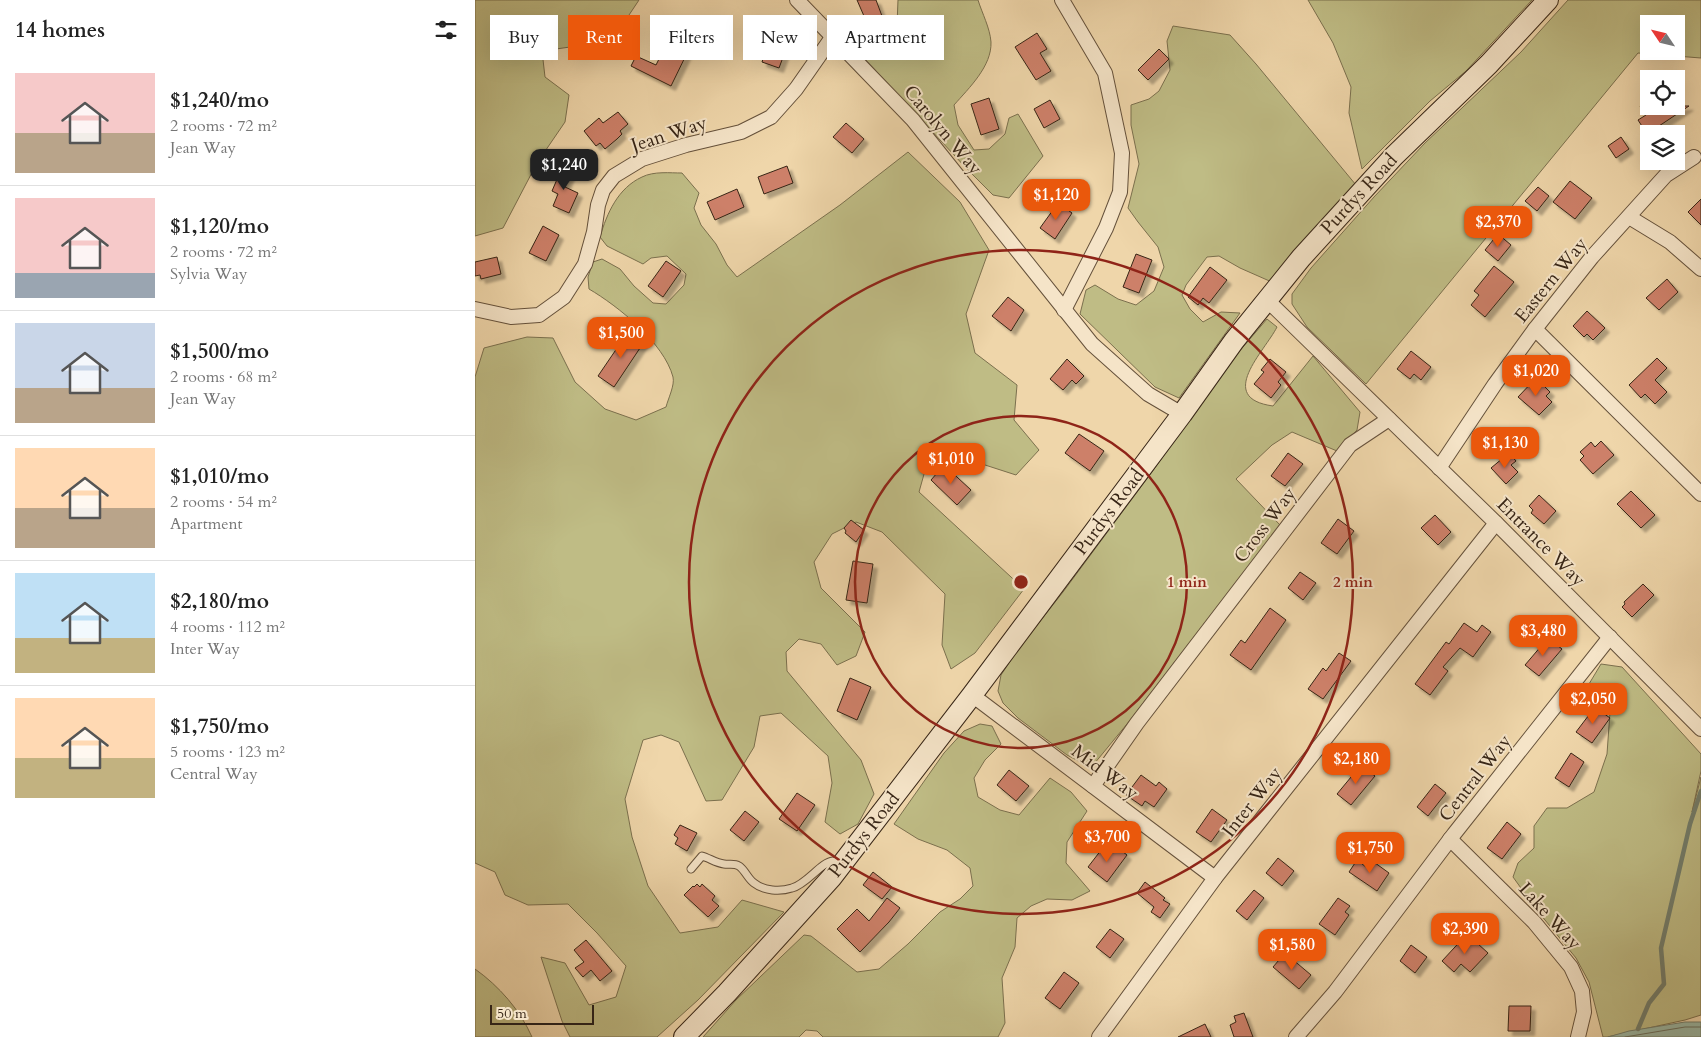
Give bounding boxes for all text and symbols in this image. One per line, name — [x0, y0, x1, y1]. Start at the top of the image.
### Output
chip: Buy — [490, 15, 558, 60]
chip: Rent — [568, 15, 640, 60]
chip: Filters — [650, 15, 733, 60]
chip: New — [743, 15, 817, 60]
chip: Apartment — [827, 15, 944, 60]
north arrow — [1640, 15, 1685, 60]
map controls — [1640, 15, 1685, 170]
text: 14 homes — [15, 16, 105, 45]
icon: filters — [432, 16, 460, 44]
button: locate — [1640, 70, 1685, 115]
street label: Carolyn Way — [898, 80, 988, 180]
text: $1,240/mo — [170, 86, 269, 115]
icon: home — [55, 93, 115, 153]
street label: Jean Way — [625, 110, 710, 159]
text: 2 rooms · 72 m² — [170, 115, 277, 137]
button: layers — [1640, 125, 1685, 170]
text: Jean Way — [170, 137, 236, 159]
pin: $1,240 — [523, 148, 605, 191]
street label: Purdys Road — [1315, 148, 1403, 240]
text: $1,240 — [541, 154, 587, 176]
pin: $1,120 — [1015, 178, 1097, 221]
text: $1,120 — [1033, 184, 1079, 206]
pin: $2,370 — [1457, 206, 1539, 248]
text: $2,370 — [1475, 211, 1521, 233]
text: $1,120/mo — [170, 212, 269, 241]
icon: home — [55, 218, 115, 278]
street label: Eastern Way — [1508, 232, 1594, 328]
text: 2 rooms · 72 m² — [170, 241, 277, 263]
text: Sylvia Way — [170, 263, 247, 285]
pin: $1,500 — [580, 316, 662, 359]
text: $1,500 — [598, 322, 644, 344]
text: $1,500/mo — [170, 337, 269, 366]
icon: home — [55, 343, 115, 403]
pin: $1,020 — [1495, 354, 1577, 397]
text: $1,020 — [1513, 360, 1559, 382]
text: 2 rooms · 68 m² — [170, 366, 277, 388]
text: Jean Way — [170, 388, 236, 410]
pin: $1,130 — [1464, 426, 1546, 469]
text: $1,130 — [1482, 432, 1528, 454]
pin: $1,010 — [910, 442, 992, 485]
text: $1,010 — [928, 448, 974, 470]
text: $1,010/mo — [170, 462, 269, 491]
street label: Purdys Road — [1068, 463, 1150, 561]
icon: home — [55, 468, 115, 528]
street label: Cross Way — [1228, 482, 1302, 568]
text: 2 rooms · 54 m² — [170, 491, 277, 513]
street label: Entrance Way — [1491, 492, 1591, 592]
text: Apartment — [170, 513, 243, 535]
text: 1 min — [1167, 572, 1207, 592]
text: 2 min — [1333, 572, 1373, 592]
centre of rings — [1012, 573, 1030, 591]
text: $2,180/mo — [170, 587, 269, 616]
icon: home — [55, 593, 115, 653]
pin: $3,480 — [1502, 614, 1584, 657]
text: 4 rooms · 112 m² — [170, 616, 285, 638]
text: $3,480 — [1520, 620, 1566, 642]
text: Inter Way — [170, 638, 240, 660]
pin: $2,050 — [1552, 682, 1634, 725]
text: $2,050 — [1570, 688, 1616, 710]
text: $1,750/mo — [170, 712, 269, 741]
icon: home — [55, 718, 115, 778]
street label: Central Way — [1433, 729, 1517, 827]
street label: Mid Way — [1066, 738, 1144, 806]
text: 5 rooms · 123 m² — [170, 741, 285, 763]
pin: $2,180 — [1315, 742, 1397, 785]
text: $2,180 — [1333, 748, 1379, 770]
street label: Inter Way — [1216, 761, 1288, 843]
text: Central Way — [170, 763, 258, 785]
street label: Purdys Road — [822, 787, 906, 883]
pin: $3,700 — [1066, 820, 1148, 863]
text: $3,700 — [1084, 826, 1130, 848]
pin: $1,750 — [1329, 832, 1411, 874]
text: $1,750 — [1347, 837, 1393, 859]
street label: Lake Way — [1513, 877, 1587, 955]
pin: $2,390 — [1424, 912, 1506, 955]
text: $2,390 — [1442, 918, 1488, 940]
pin: $1,580 — [1251, 928, 1333, 971]
text: $1,580 — [1269, 934, 1315, 956]
scale bar — [490, 1002, 594, 1025]
text: 50 m — [497, 1004, 527, 1023]

